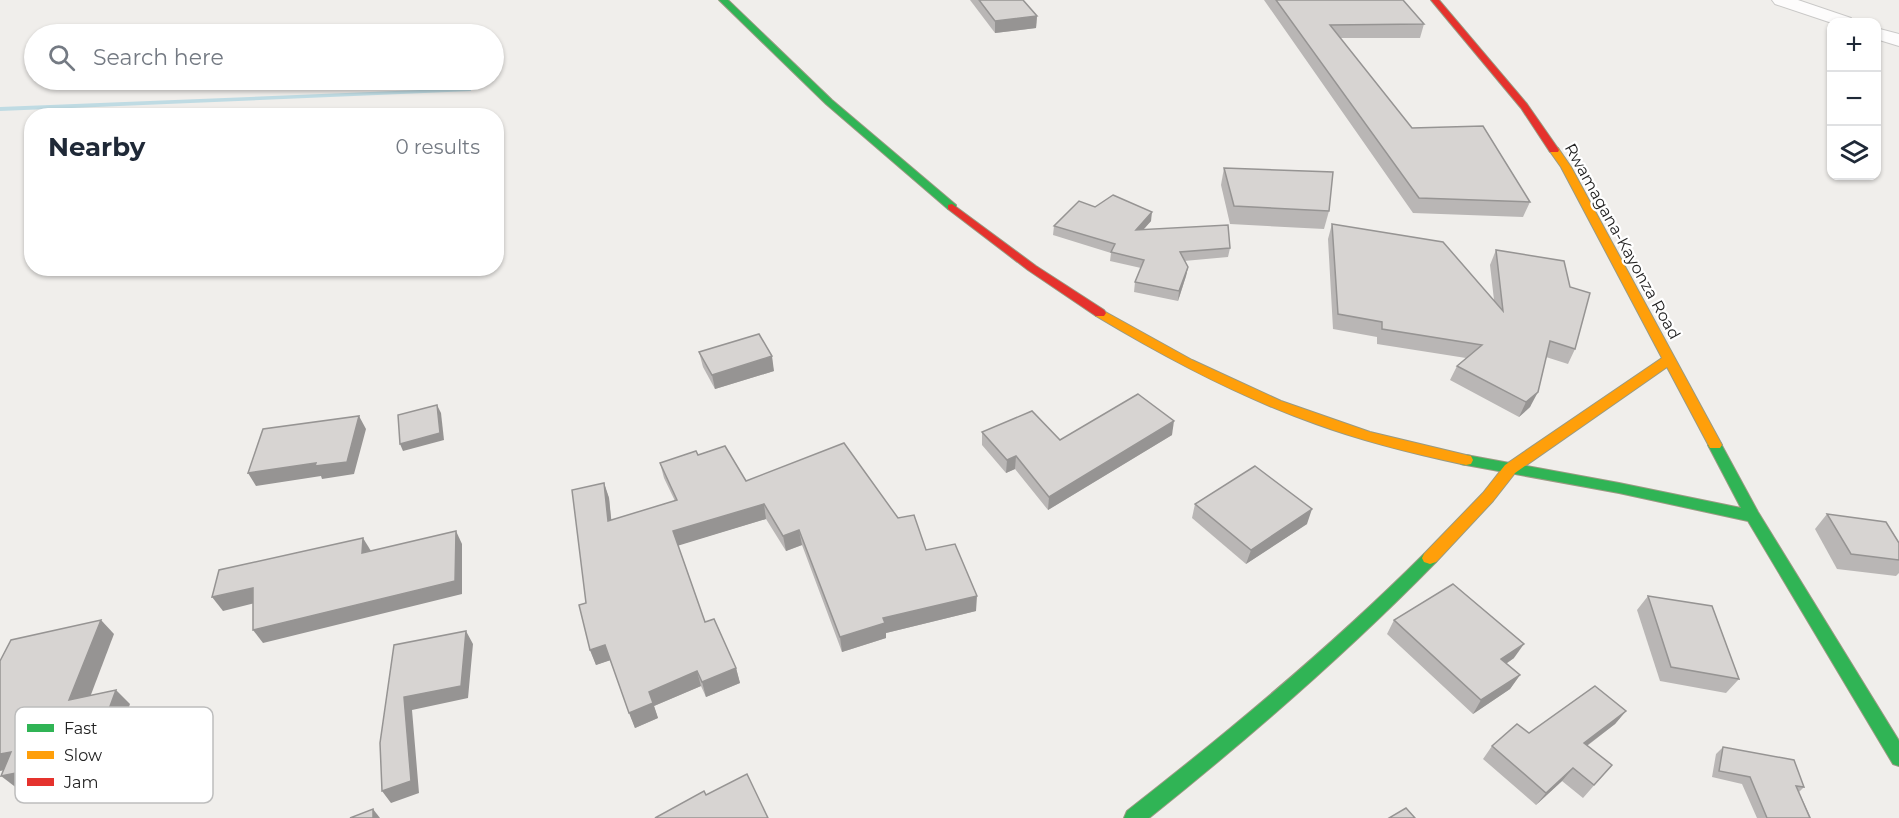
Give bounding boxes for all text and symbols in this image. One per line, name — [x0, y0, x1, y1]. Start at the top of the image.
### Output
map controls — [1827, 18, 1881, 180]
button: + — [1827, 18, 1881, 72]
search box — [24, 24, 504, 90]
icon: search — [45, 41, 78, 74]
text: Search here — [93, 44, 224, 71]
button: − — [1827, 72, 1881, 126]
button: layers — [1827, 126, 1881, 180]
text: Nearby — [48, 131, 145, 163]
text: 0 results — [395, 135, 480, 159]
street label: Rwamagana-Kayonza Road — [1561, 140, 1684, 343]
legend — [15, 707, 213, 803]
text: Fast — [64, 719, 98, 738]
text: Slow — [64, 746, 102, 765]
text: Jam — [63, 773, 98, 792]

